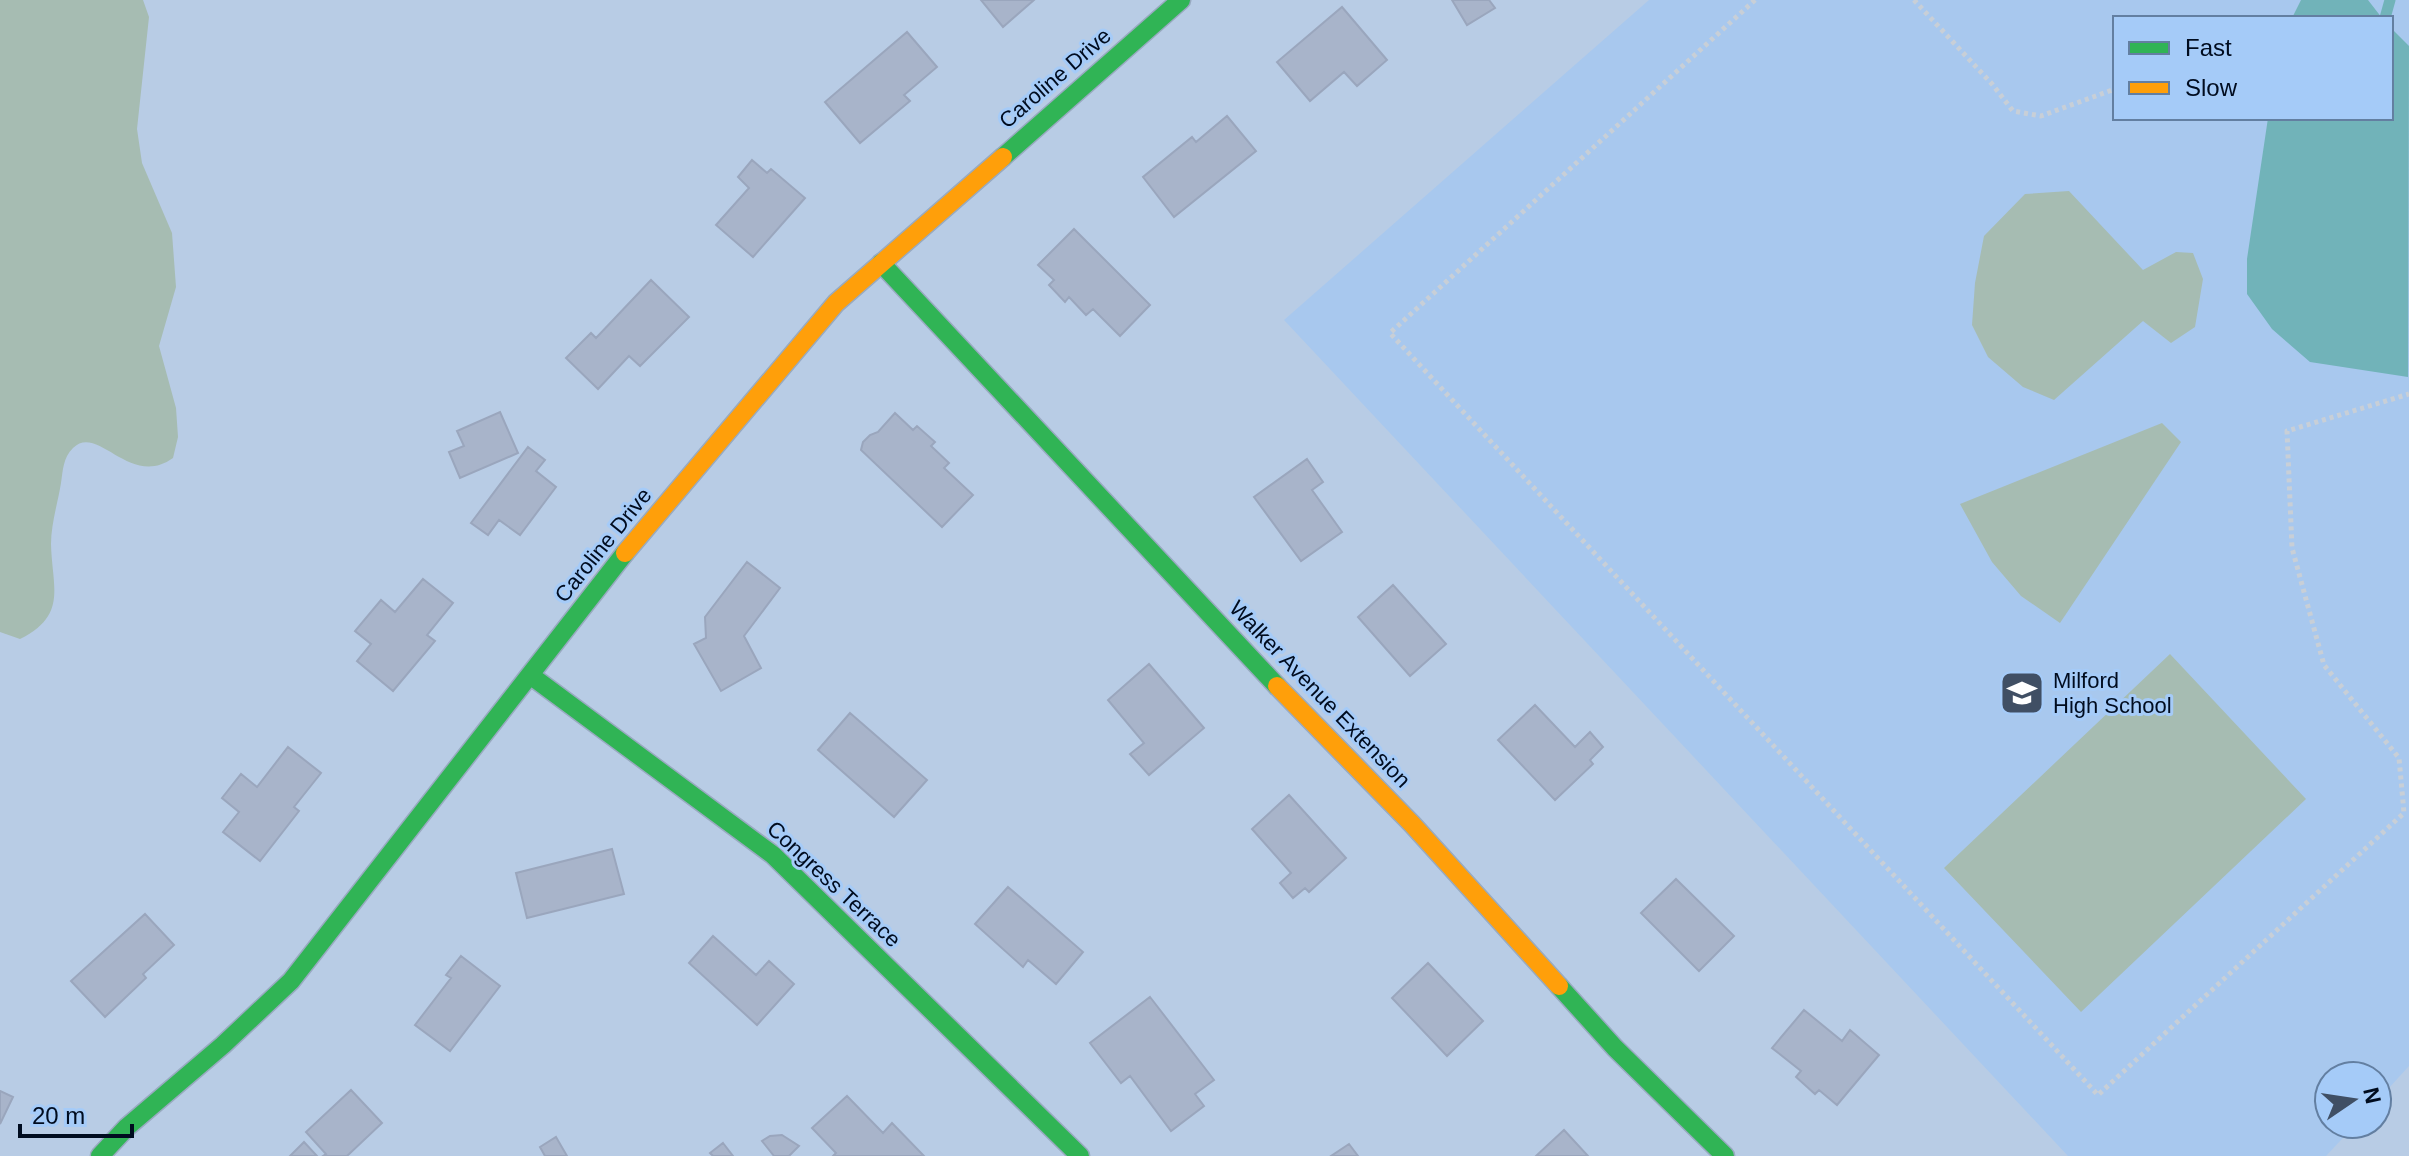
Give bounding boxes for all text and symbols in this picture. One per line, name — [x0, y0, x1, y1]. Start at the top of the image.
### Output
legend — [2113, 16, 2393, 120]
street label: Caroline Drive — [994, 23, 1116, 133]
text: Fast — [2185, 34, 2232, 61]
text: Slow — [2185, 74, 2238, 101]
street label: Caroline Drive — [549, 483, 657, 607]
street label: Walker Avenue Extension — [1224, 596, 1416, 792]
place label: Milford High School — [2053, 668, 2172, 718]
school or university icon: Milford High School — [1998, 669, 2046, 717]
street label: Congress Terrace — [762, 816, 906, 952]
north arrow — [2313, 1060, 2393, 1140]
text: N — [2358, 1085, 2386, 1106]
scale bar — [20, 1088, 132, 1138]
text: 20 m — [32, 1102, 85, 1129]

